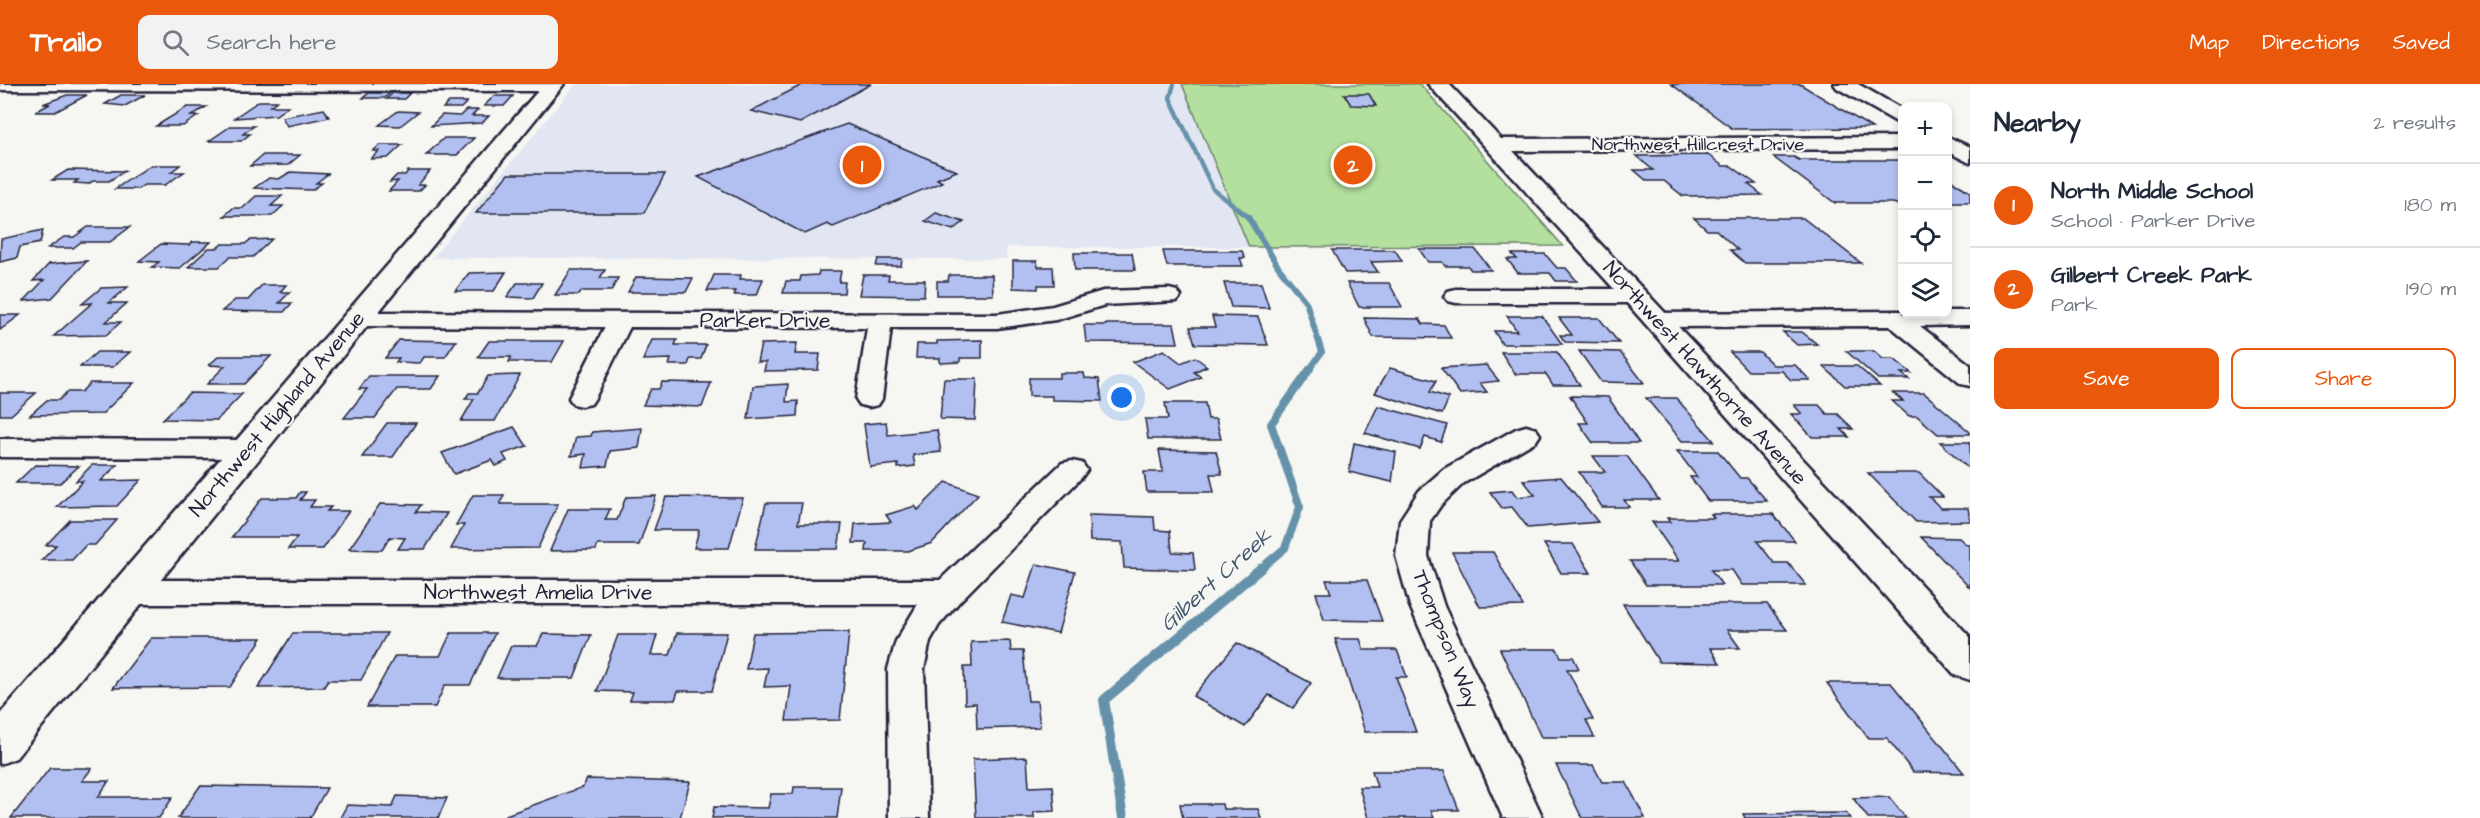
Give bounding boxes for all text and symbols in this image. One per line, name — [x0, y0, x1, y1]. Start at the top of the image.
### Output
search box — [138, 15, 558, 69]
text: Trailo — [30, 23, 102, 62]
icon: search — [159, 26, 192, 59]
text: Search here — [207, 27, 336, 58]
text: Map — [2189, 28, 2229, 57]
text: Directions — [2262, 28, 2360, 57]
text: Saved — [2393, 28, 2450, 57]
map controls — [1898, 102, 1952, 318]
button: + — [1898, 102, 1952, 156]
text: Nearby — [1994, 105, 2081, 141]
text: 2 results — [2373, 109, 2456, 137]
street label: Northwest Hillcrest Drive — [1592, 132, 1805, 157]
pin: 1 — [842, 142, 882, 188]
pin: 2 — [1334, 142, 1372, 188]
button: − — [1898, 156, 1952, 210]
text: North Middle School — [2051, 176, 2253, 207]
text: 1 — [2012, 191, 2015, 219]
text: 180 m — [2404, 191, 2456, 219]
text: School · Parker Drive — [2051, 207, 2255, 235]
button: locate — [1898, 210, 1952, 264]
street label: Northwest Hawthorne Avenue — [1596, 255, 1814, 491]
text: Gilbert Creek Park — [2051, 260, 2252, 291]
button: layers — [1898, 264, 1952, 318]
text: 2 — [2008, 275, 2019, 303]
text: 190 m — [2406, 275, 2456, 303]
text: Park — [2051, 291, 2097, 319]
street label: Northwest Highland Avenue — [182, 305, 373, 524]
street label: Parker Drive — [700, 306, 830, 335]
button: Save — [1994, 348, 2219, 409]
button: Share — [2231, 348, 2456, 409]
your location — [1107, 383, 1136, 412]
water label: Gilbert Creek — [1153, 521, 1279, 639]
street label: Thompson Way — [1403, 566, 1487, 714]
street label: Northwest Amelia Drive — [424, 578, 652, 607]

